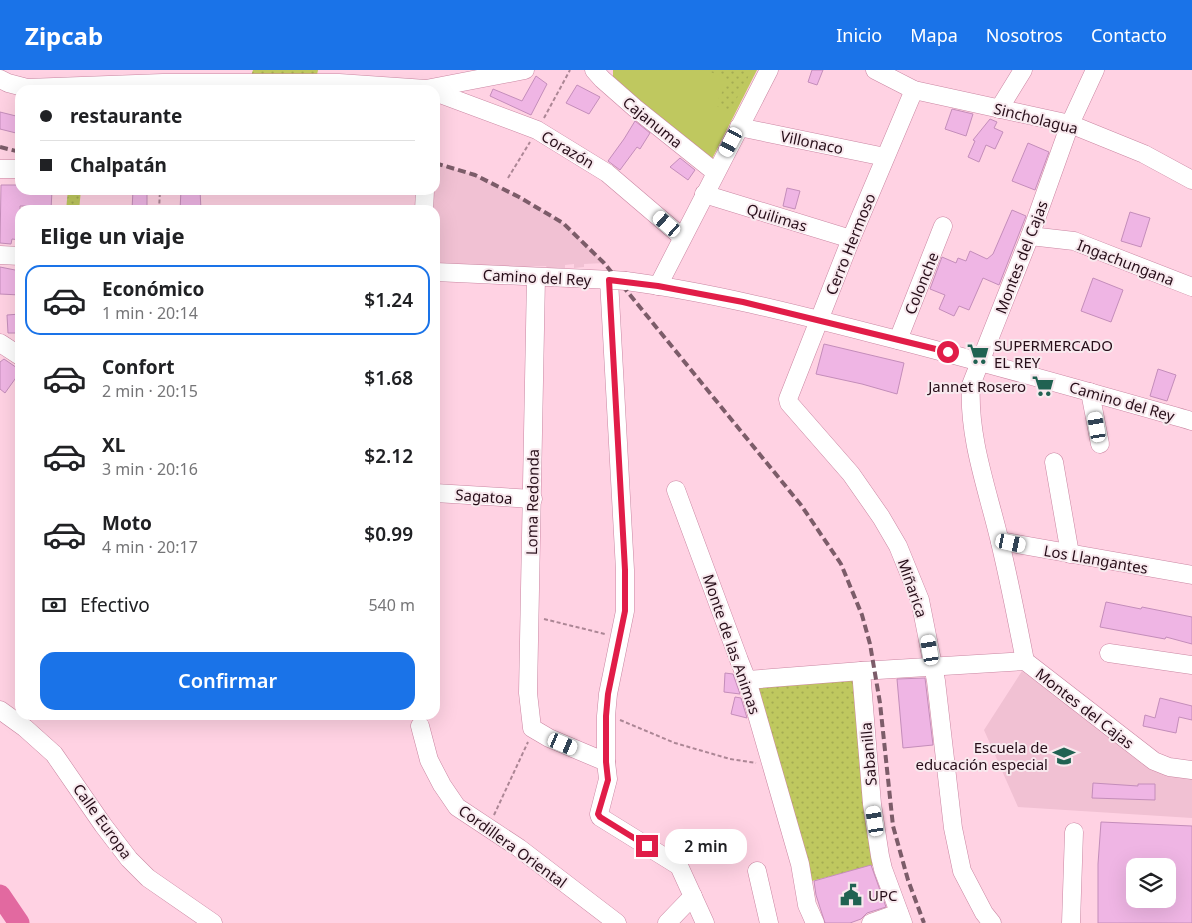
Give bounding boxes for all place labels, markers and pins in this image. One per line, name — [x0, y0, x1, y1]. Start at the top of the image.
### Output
place label: SUPERMERCADO EL REY — [994, 335, 1113, 372]
supermarket icon: SUPERMERCADO EL REY — [965, 341, 991, 367]
supermarket icon: Jannet Rosero — [1030, 373, 1056, 399]
place label: Jannet Rosero — [926, 376, 1026, 396]
place label: Escuela de educación especial — [915, 737, 1048, 774]
school or university icon: Escuela de educación especial — [1051, 743, 1077, 769]
public building icon: UPC — [838, 882, 864, 908]
place label: UPC — [868, 885, 898, 905]

